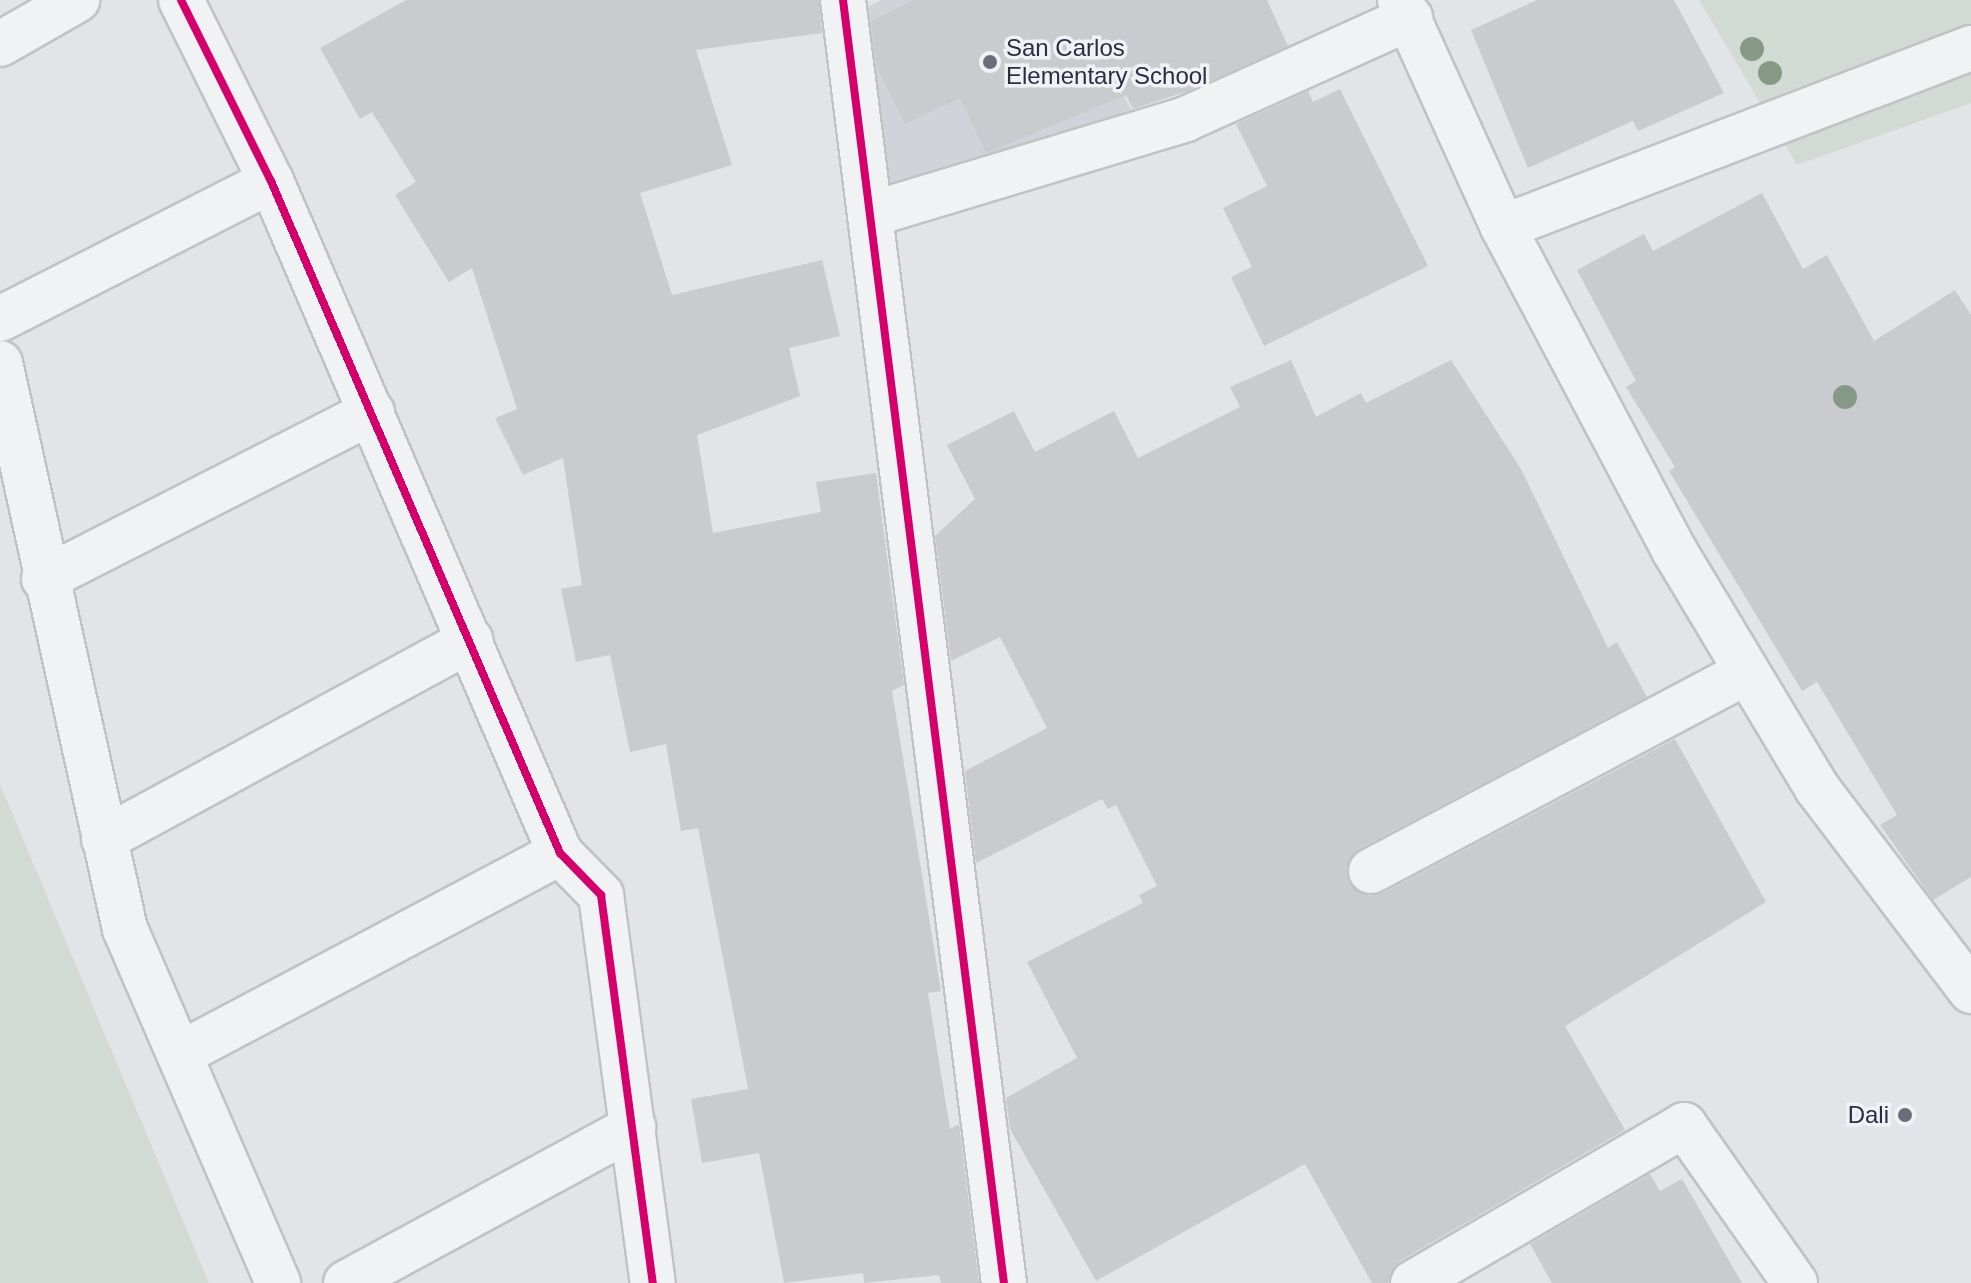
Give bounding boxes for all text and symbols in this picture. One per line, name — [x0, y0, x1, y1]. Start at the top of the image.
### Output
place label: San Carlos Elementary School — [1006, 34, 1207, 90]
marker: San Carlos Elementary School — [981, 53, 999, 71]
place label: Dali — [1848, 1101, 1889, 1129]
marker: Dali — [1896, 1106, 1914, 1124]

